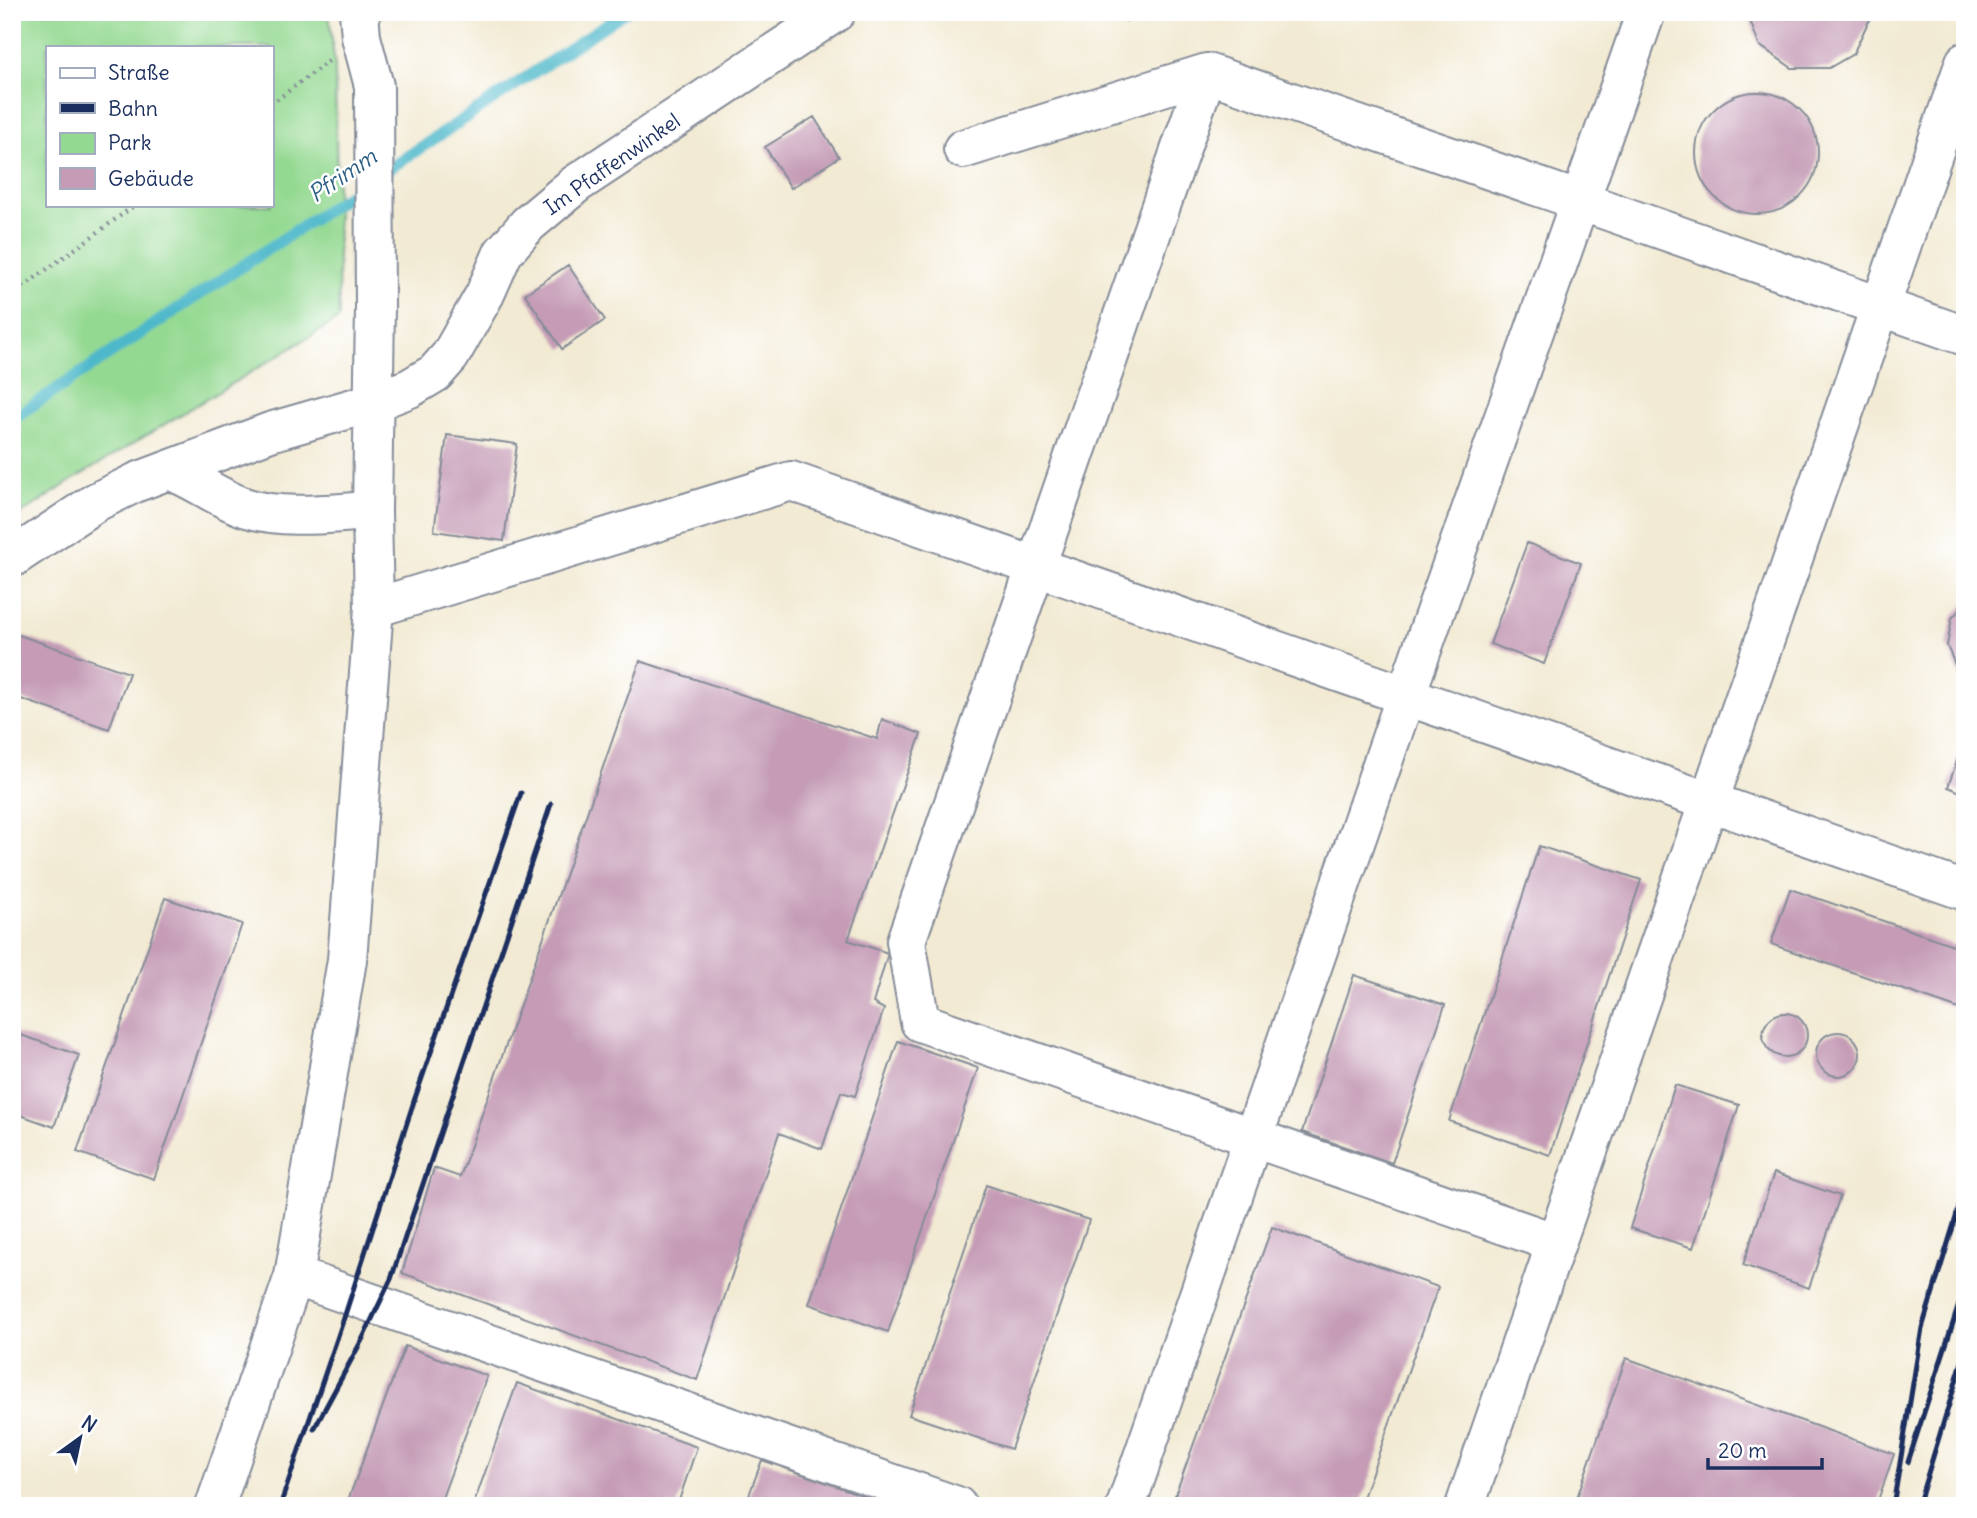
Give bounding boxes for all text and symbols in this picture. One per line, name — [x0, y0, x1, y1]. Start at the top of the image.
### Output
legend — [46, 46, 273, 206]
text: Straße — [108, 59, 169, 86]
text: Bahn — [108, 95, 158, 122]
street label: Im Pfaffenwinkel — [539, 107, 685, 221]
text: Park — [108, 129, 151, 156]
water label: Pfrimm — [302, 141, 382, 208]
text: Gebäude — [108, 165, 194, 192]
north arrow — [46, 1402, 116, 1472]
text: N — [77, 1410, 101, 1437]
scale bar — [1708, 1427, 1821, 1471]
text: 20 m — [1718, 1437, 1767, 1464]

